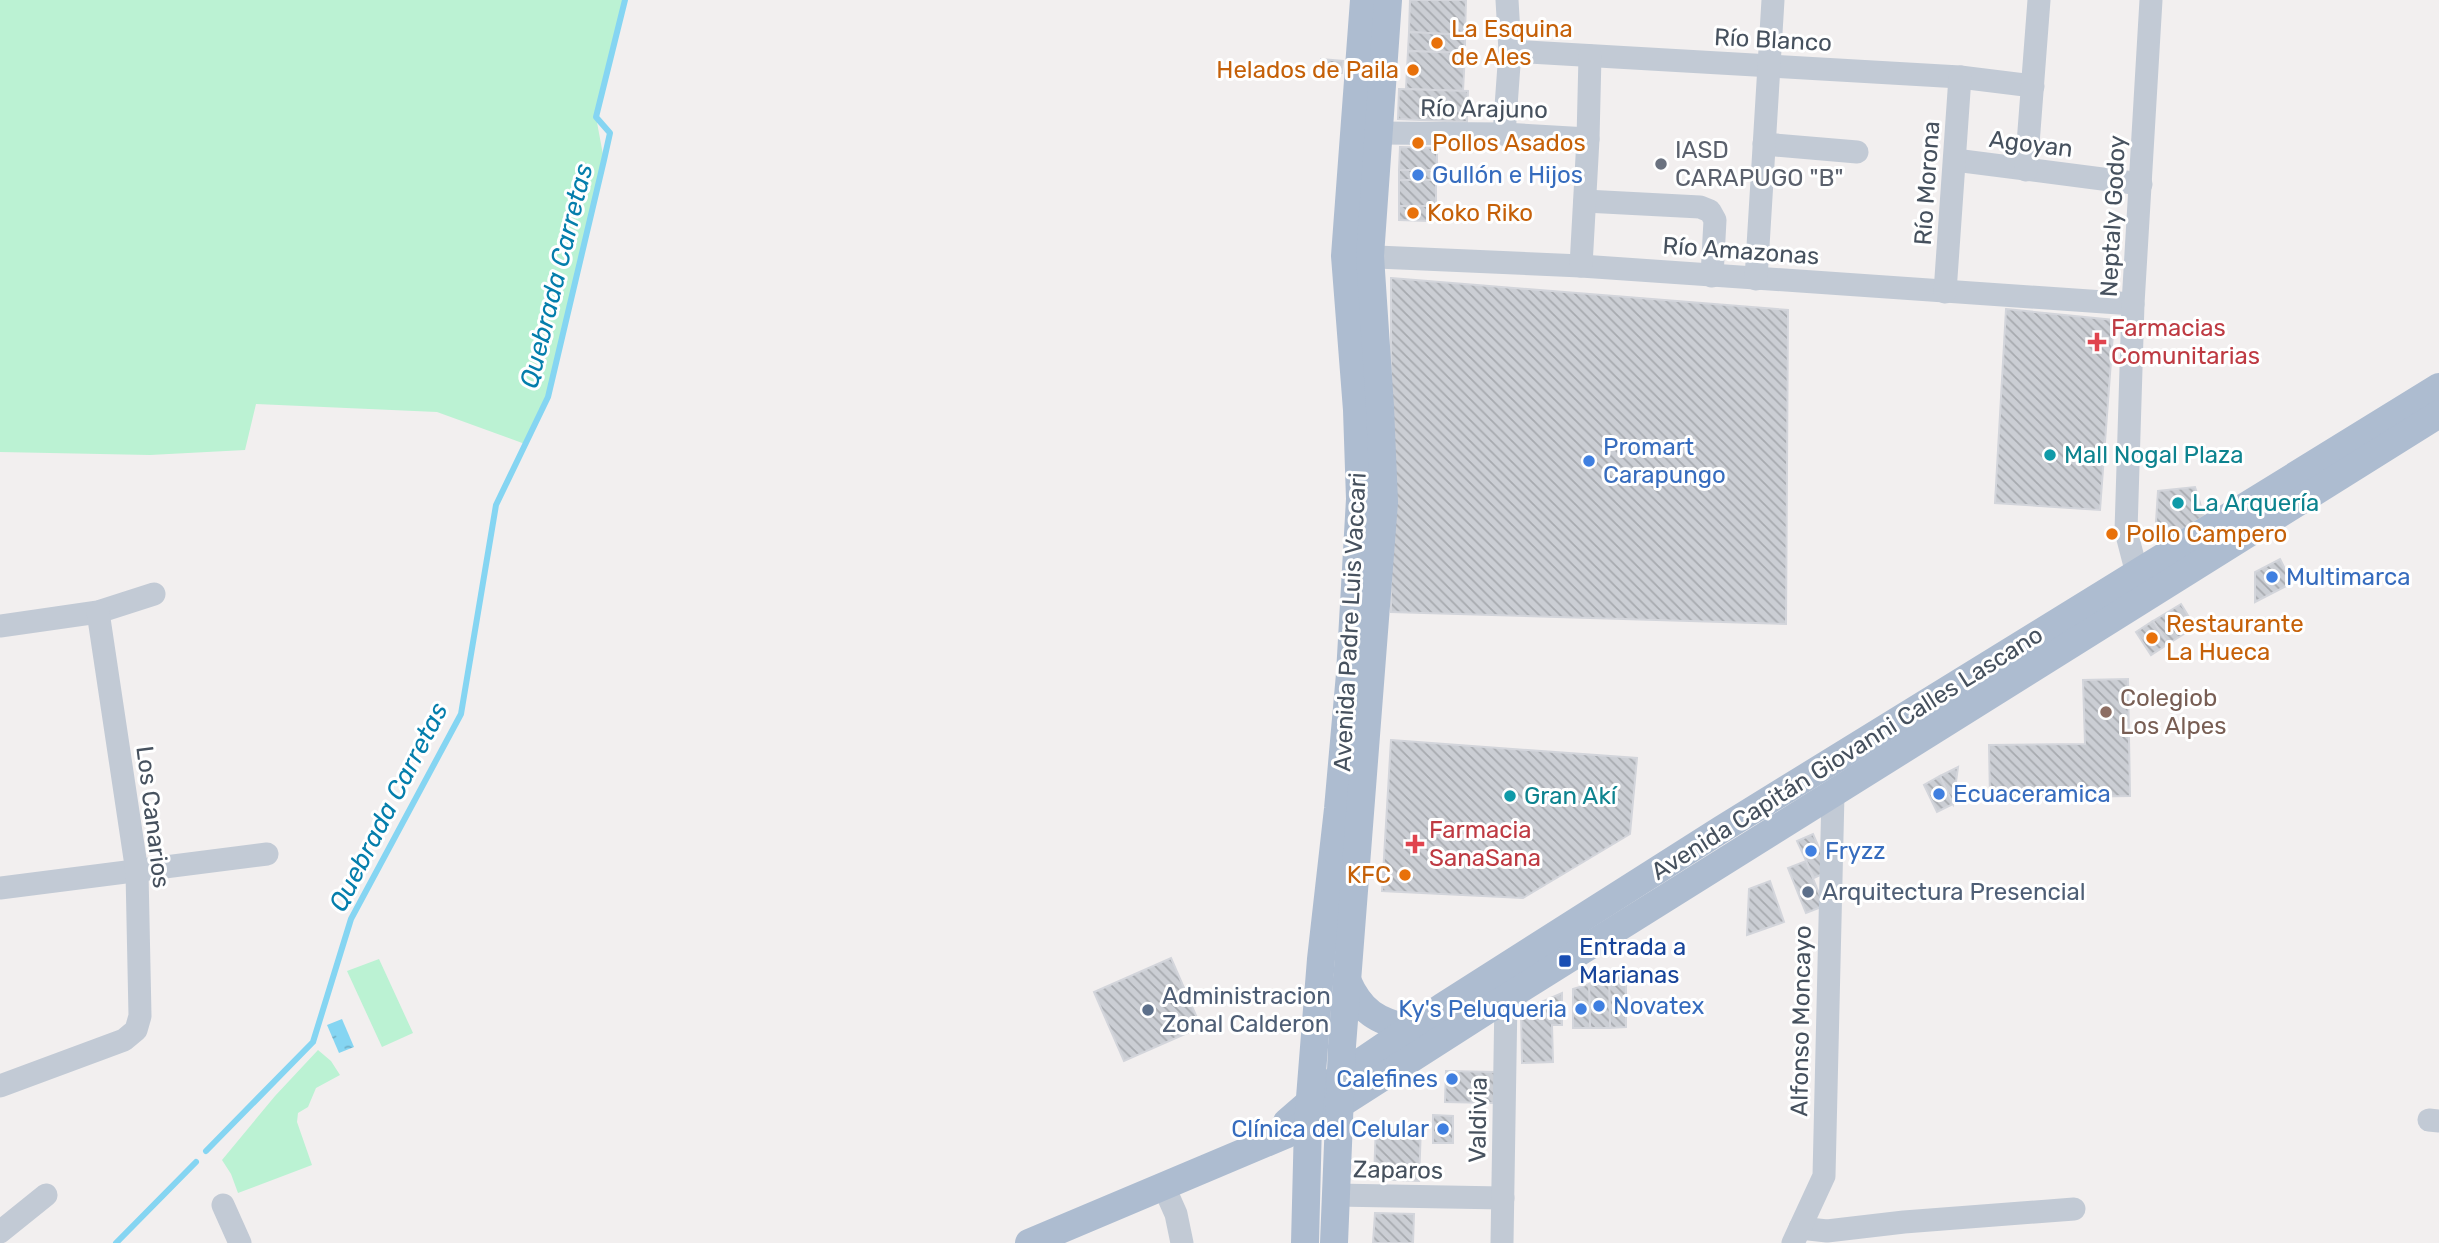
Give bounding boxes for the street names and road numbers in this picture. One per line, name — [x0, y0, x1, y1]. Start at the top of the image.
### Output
street label: Río Blanco — [1713, 23, 1833, 57]
street label: Río Arajuno — [1420, 94, 1548, 124]
street label: Río Morona — [1909, 120, 1945, 246]
street label: Agoyan — [1988, 125, 2074, 163]
street label: Neptaly Godoy — [2095, 134, 2131, 298]
street label: Río Amazonas — [1662, 232, 1820, 270]
street label: Avenida Padre Luis Vaccari — [1328, 472, 1372, 772]
street label: Avenida Capitán Giovanni Calles Lascano — [1646, 620, 2048, 886]
street label: Los Canarios — [130, 744, 176, 890]
street label: Alfonso Moncayo — [1785, 925, 1817, 1117]
street label: Valdivia — [1463, 1077, 1493, 1163]
street label: Zaparos — [1353, 1155, 1443, 1185]

